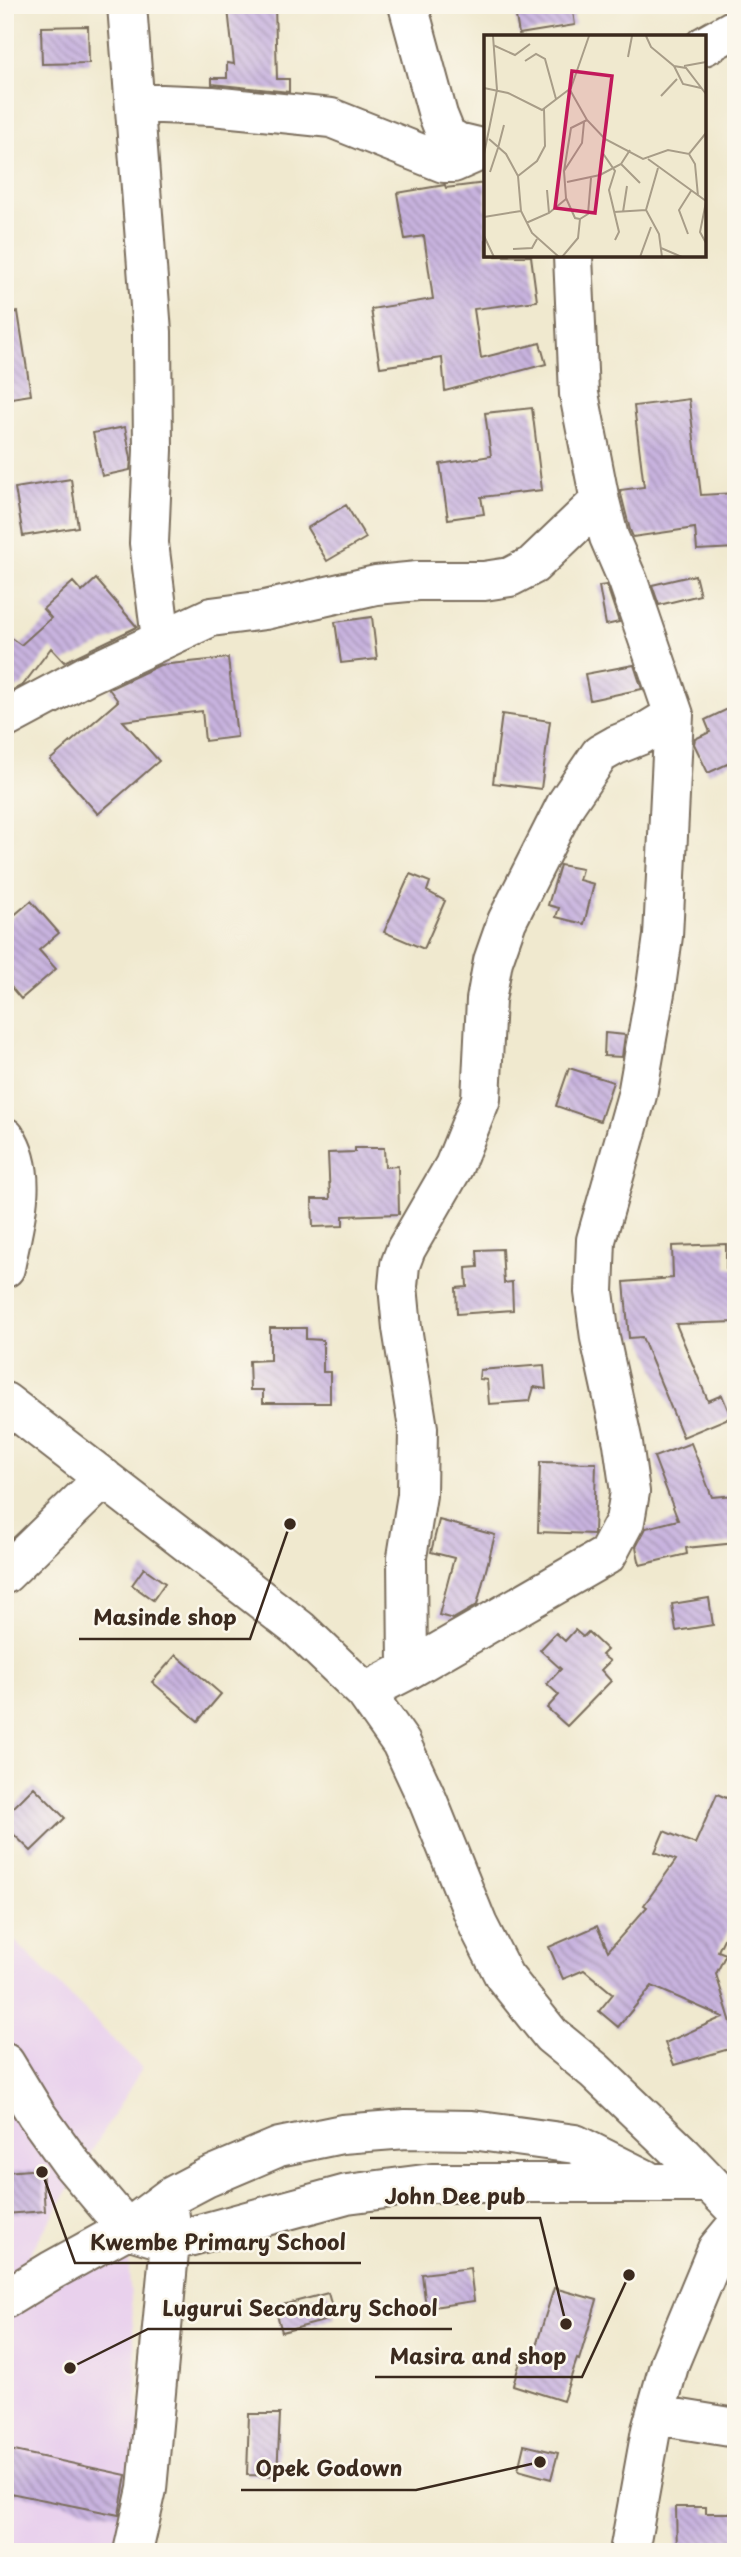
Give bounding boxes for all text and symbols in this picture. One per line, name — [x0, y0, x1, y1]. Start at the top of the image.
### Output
inset map — [484, 35, 706, 257]
callout: Masinde shop — [79, 1597, 250, 1639]
text: Masinde shop — [93, 1600, 237, 1632]
callout: John Dee pub — [370, 2176, 540, 2218]
text: John Dee pub — [385, 2179, 526, 2211]
callout: Kwembe Primary School — [75, 2221, 361, 2263]
text: Kwembe Primary School — [90, 2225, 346, 2257]
callout: Lugurui Secondary School — [148, 2287, 452, 2329]
text: Lugurui Secondary School — [162, 2291, 438, 2323]
callout: Masira and shop — [375, 2335, 582, 2377]
text: Masira and shop — [390, 2339, 566, 2371]
callout: Opek Godown — [241, 2448, 416, 2490]
text: Opek Godown — [256, 2451, 402, 2483]

